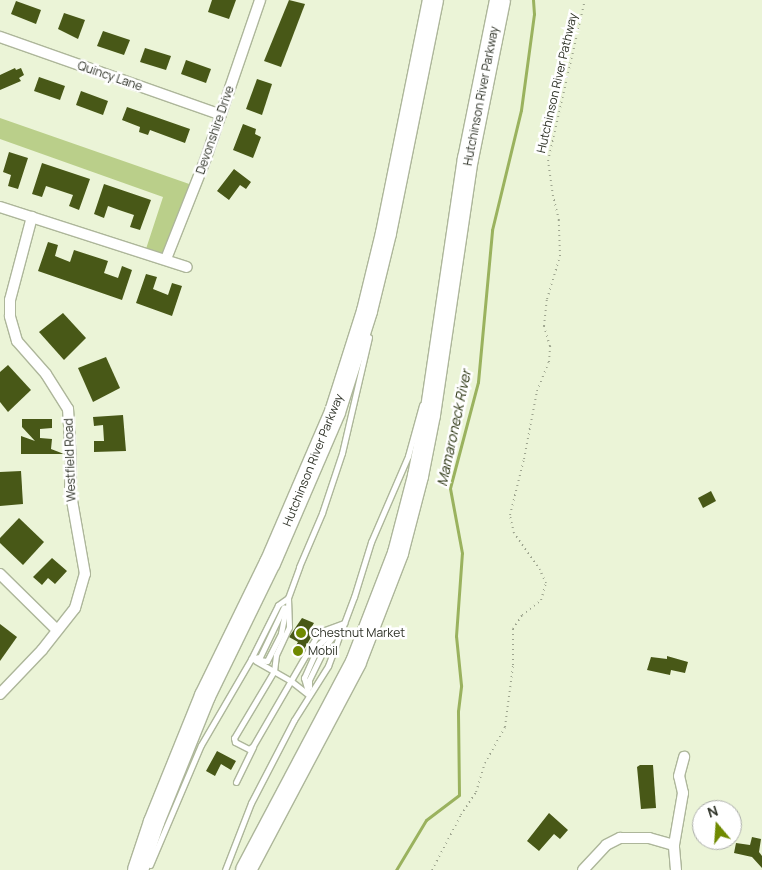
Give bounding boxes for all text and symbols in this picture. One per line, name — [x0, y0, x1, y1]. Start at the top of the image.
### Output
street label: Hutchinson River Pathway — [534, 11, 580, 155]
street label: Hutchinson River Parkway — [460, 25, 502, 167]
street label: Quincy Lane — [76, 58, 144, 94]
street label: Devonshire Drive — [193, 84, 237, 176]
water label: Mamaroneck River — [433, 368, 475, 488]
street label: Hutchinson River Parkway — [280, 392, 346, 528]
street label: Westfield Road — [61, 418, 79, 502]
place label: Chestnut Market — [311, 626, 405, 640]
marker: Chestnut Market — [295, 627, 307, 639]
place label: Mobil — [308, 644, 338, 658]
marker: Mobil — [292, 645, 304, 657]
north arrow — [692, 800, 742, 850]
text: N — [705, 801, 720, 822]

